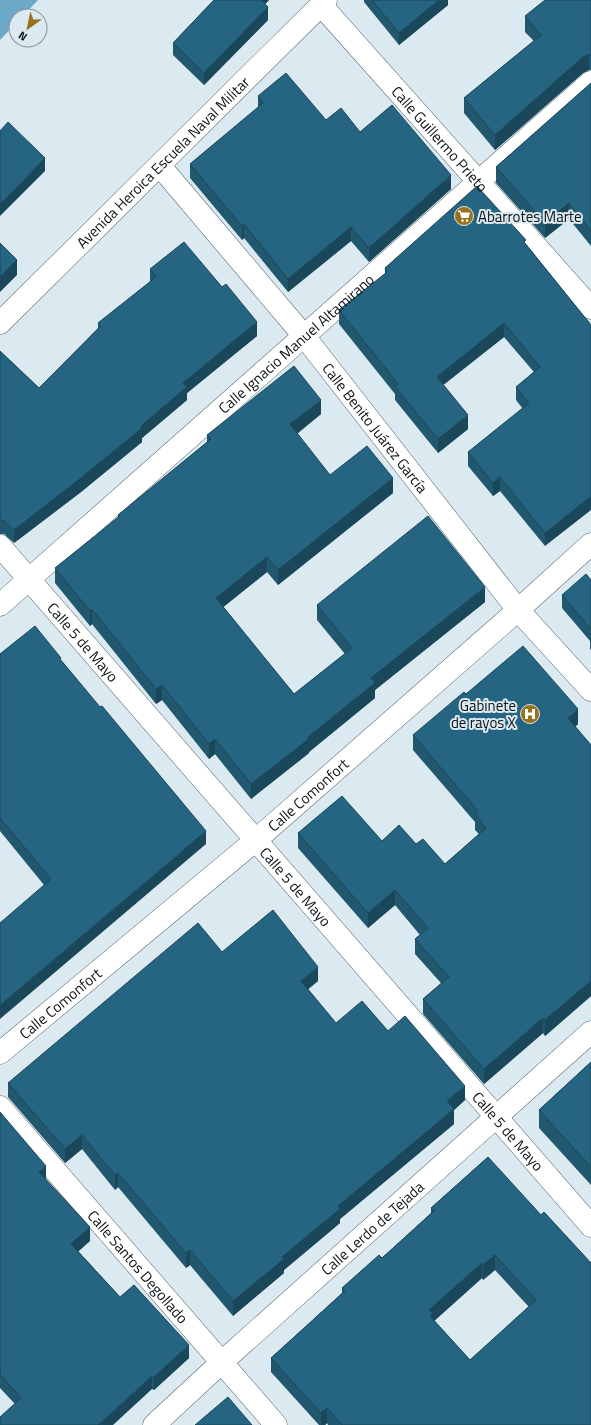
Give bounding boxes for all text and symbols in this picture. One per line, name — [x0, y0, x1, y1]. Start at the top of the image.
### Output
north arrow — [8, 8, 48, 48]
text: N — [15, 28, 30, 45]
street label: Avenida Heroica Escuela Naval Militar — [71, 71, 255, 253]
street label: Calle Guillermo Prieto — [386, 80, 494, 197]
supermarket icon: Abarrotes Marte — [453, 205, 475, 227]
place label: Abarrotes Marte — [478, 205, 582, 228]
street label: Calle Ignacio Manuel Altamirano — [213, 268, 379, 419]
street label: Calle Benito Juárez García — [317, 357, 434, 498]
street label: Calle 5 de Mayo — [42, 597, 125, 687]
place label: Gabinete de rayos X — [451, 694, 517, 734]
hospital icon: Gabinete de rayos X — [519, 703, 541, 725]
street label: Calle Comonfort — [262, 752, 354, 837]
street label: Calle 5 de Mayo — [255, 841, 337, 931]
street label: Calle Comonfort — [14, 961, 107, 1044]
street label: Calle 5 de Mayo — [467, 1086, 550, 1176]
street label: Calle Lerdo de Tejada — [315, 1175, 429, 1280]
street label: Calle Santos Degollado — [82, 1204, 194, 1328]

